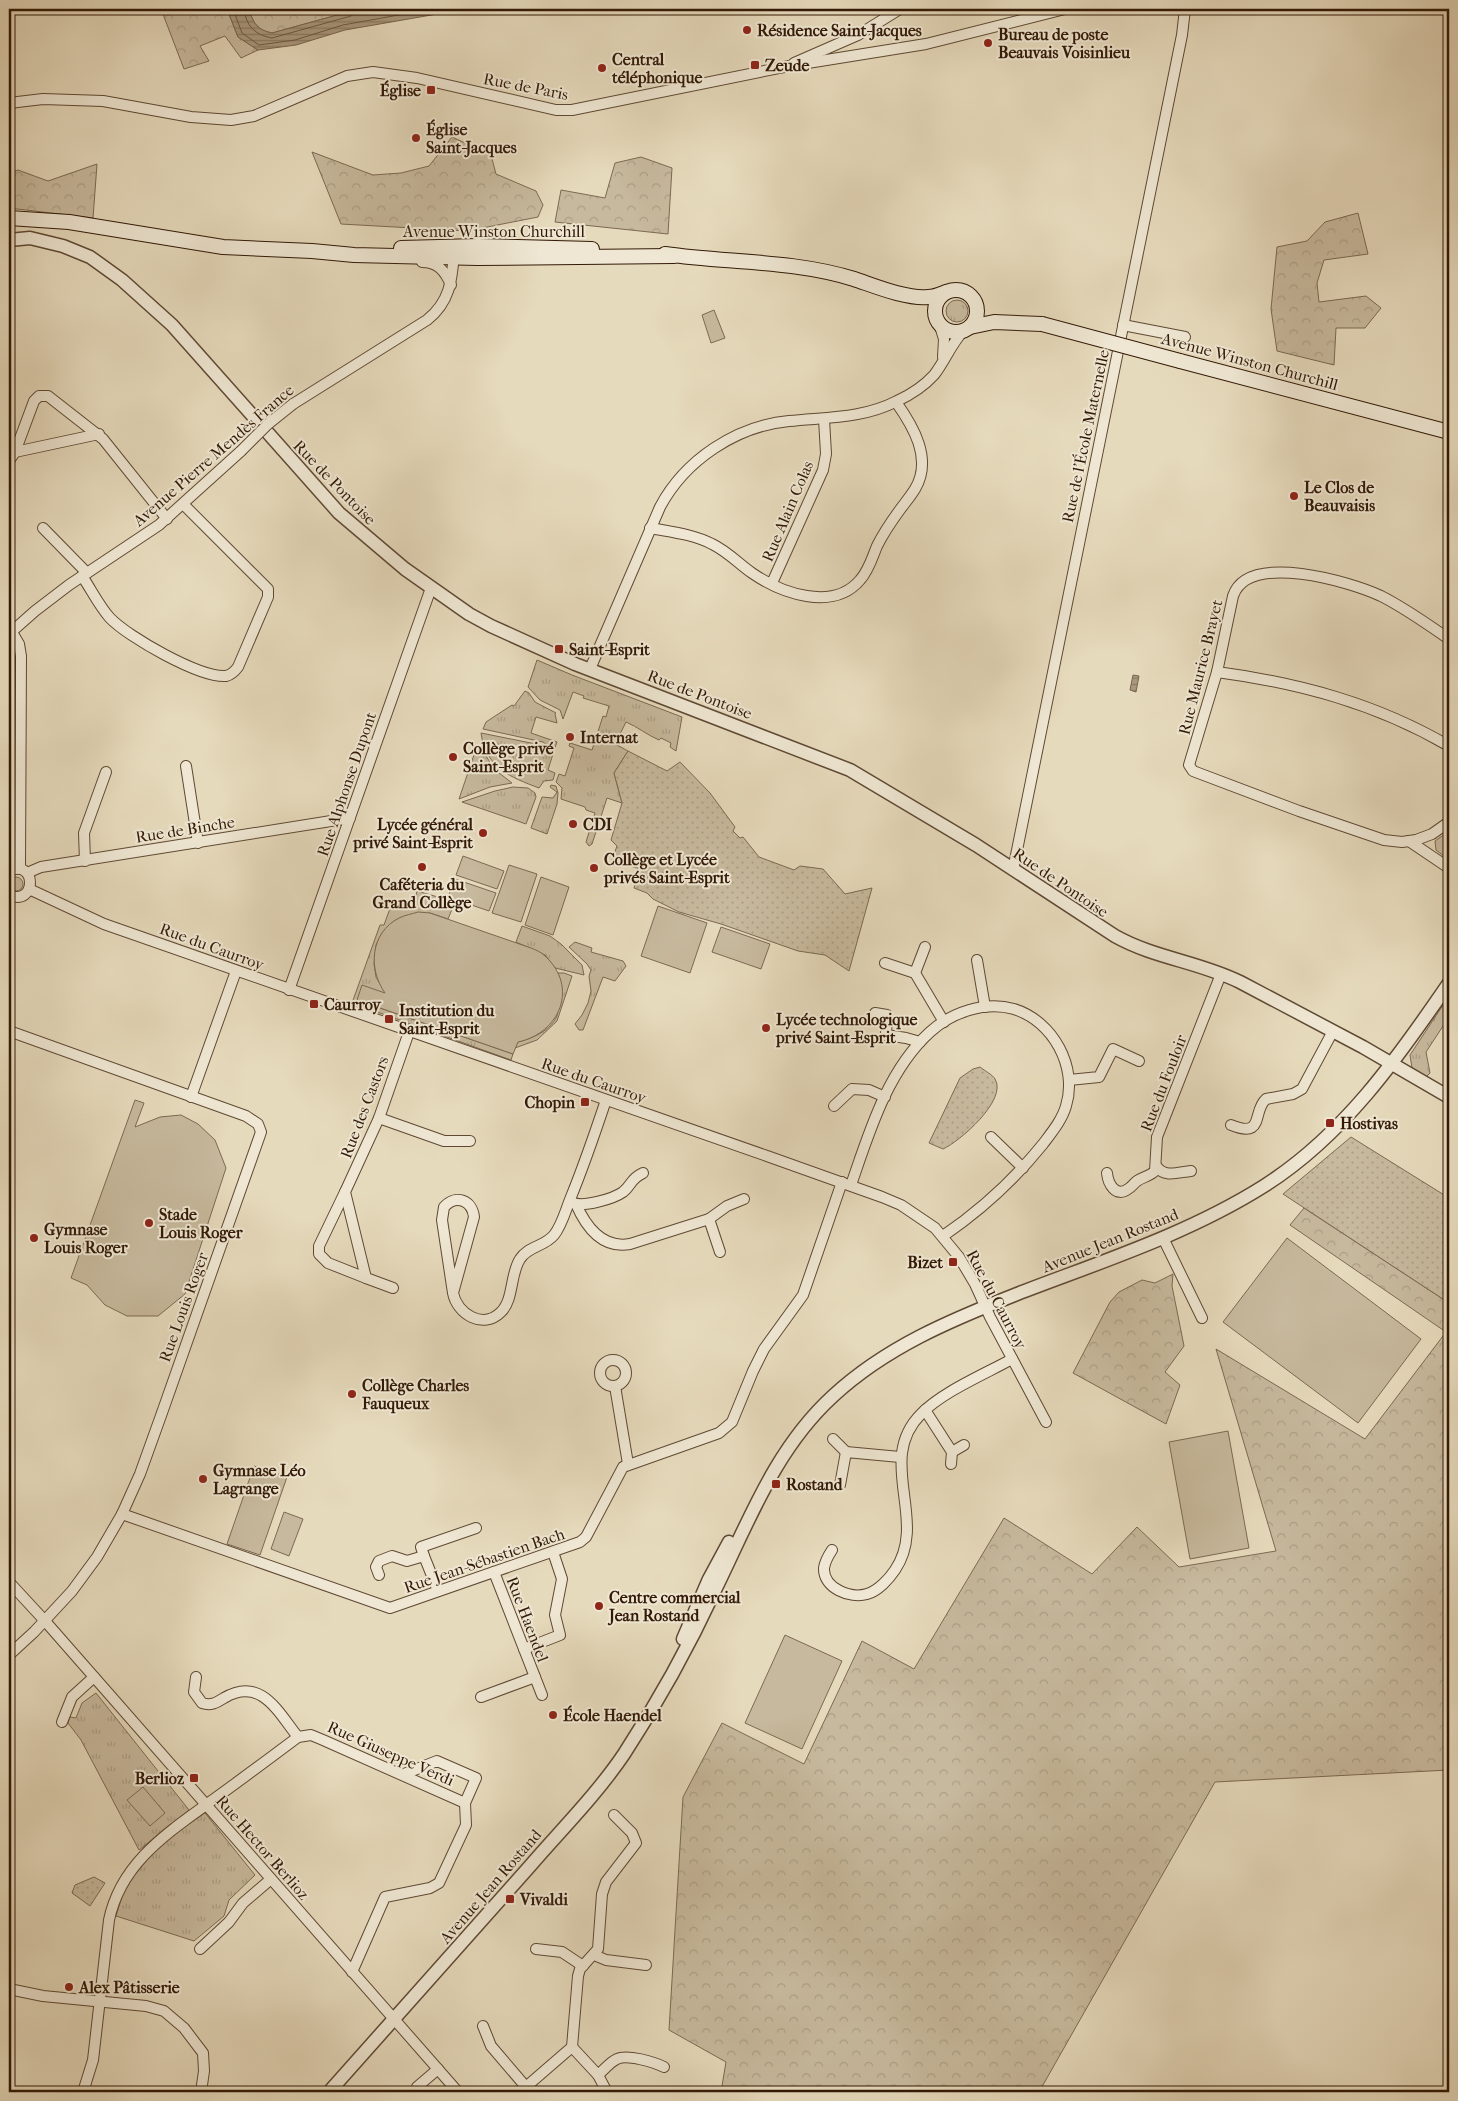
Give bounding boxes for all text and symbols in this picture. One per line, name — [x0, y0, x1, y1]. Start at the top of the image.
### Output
place label: Résidence Saint-Jacques — [757, 21, 922, 41]
marker: Résidence Saint-Jacques — [741, 24, 753, 36]
place label: Bureau de poste Beauvais Voisinlieu — [998, 25, 1131, 62]
marker: Bureau de poste Beauvais Voisinlieu — [982, 37, 994, 49]
place label: Central téléphonique — [611, 50, 702, 88]
place label: Zeude — [765, 56, 809, 75]
marker: Zeude — [749, 59, 761, 71]
marker: Central téléphonique — [596, 62, 608, 74]
street label: Rue de Paris — [482, 69, 570, 104]
place label: Église — [380, 80, 421, 101]
marker: Église — [425, 84, 437, 96]
place label: Église Saint-Jacques — [426, 119, 517, 158]
marker: Église Saint-Jacques — [410, 132, 422, 144]
street label: Avenue Winston Churchill — [402, 222, 586, 241]
street label: Avenue Winston Churchill — [1159, 329, 1341, 394]
street label: Rue de l'École Maternelle — [1057, 348, 1113, 524]
street label: Avenue Pierre Mendès France — [128, 380, 298, 531]
street label: Rue de Pontoise — [289, 436, 380, 529]
street label: Rue Alain Colas — [758, 458, 817, 565]
place label: Le Clos de Beauvaisis — [1304, 478, 1375, 515]
marker: Le Clos de Beauvaisis — [1288, 490, 1300, 502]
street label: Rue Maurice Brayet — [1174, 597, 1227, 737]
place label: Saint-Esprit — [569, 640, 650, 660]
marker: Saint-Esprit — [553, 643, 565, 655]
street label: Rue de Pontoise — [645, 666, 755, 723]
street label: Rue Alphonse Dupont — [313, 709, 380, 859]
place label: Internat — [580, 728, 639, 747]
marker: Internat — [564, 731, 576, 743]
place label: Collège privé Saint-Esprit — [463, 739, 554, 777]
marker: Collège privé Saint-Esprit — [447, 751, 459, 763]
street label: Rue de Binche — [134, 812, 236, 847]
place label: Lycée général privé Saint-Esprit — [352, 815, 474, 853]
place label: CDI — [583, 815, 613, 834]
marker: CDI — [567, 818, 579, 830]
marker: Lycée général privé Saint-Esprit — [477, 827, 489, 839]
street label: Rue de Pontoise — [1010, 844, 1112, 921]
place label: Collège et Lycée privés Saint-Esprit — [603, 850, 730, 888]
marker: Caféteria du Grand Collège — [416, 861, 428, 873]
marker: Collège et Lycée privés Saint-Esprit — [588, 862, 600, 874]
place label: Caféteria du Grand Collège — [373, 875, 471, 913]
street label: Rue du Caurroy — [157, 919, 267, 974]
place label: Caurroy — [324, 995, 382, 1015]
marker: Caurroy — [308, 998, 320, 1010]
place label: Institution du Saint-Esprit — [399, 1001, 495, 1039]
place label: Lycée technologique privé Saint-Esprit — [775, 1010, 918, 1048]
marker: Institution du Saint-Esprit — [383, 1013, 395, 1025]
marker: Lycée technologique privé Saint-Esprit — [760, 1022, 772, 1034]
street label: Rue du Fouloir — [1136, 1032, 1191, 1134]
street label: Rue des Castors — [336, 1053, 393, 1161]
street label: Rue du Caurroy — [539, 1054, 649, 1107]
place label: Chopin — [525, 1093, 576, 1113]
marker: Chopin — [579, 1096, 591, 1108]
place label: Hostivas — [1340, 1114, 1398, 1133]
marker: Hostivas — [1324, 1117, 1336, 1129]
street label: Avenue Jean Rostand — [1038, 1204, 1181, 1277]
place label: Stade Louis Roger — [159, 1205, 244, 1243]
marker: Stade Louis Roger — [143, 1217, 155, 1229]
place label: Gymnase Louis Roger — [44, 1220, 129, 1258]
marker: Gymnase Louis Roger — [28, 1232, 40, 1244]
street label: Rue du Caurroy — [962, 1246, 1031, 1353]
street label: Rue Louis Roger — [155, 1250, 212, 1365]
place label: Bizet — [907, 1253, 943, 1272]
marker: Bizet — [947, 1256, 959, 1268]
place label: Collège Charles Fauqueux — [361, 1376, 469, 1414]
marker: Collège Charles Fauqueux — [346, 1388, 358, 1400]
place label: Gymnase Léo Lagrange — [213, 1461, 306, 1499]
marker: Gymnase Léo Lagrange — [197, 1473, 209, 1485]
place label: Rostand — [786, 1475, 844, 1494]
marker: Rostand — [770, 1478, 782, 1490]
street label: Rue Jean-Sébastien Bach — [401, 1524, 567, 1597]
street label: Rue Haendel — [503, 1574, 553, 1665]
place label: Centre commercial Jean Rostand — [607, 1588, 741, 1626]
marker: Centre commercial Jean Rostand — [593, 1600, 605, 1612]
place label: École Haendel — [563, 1705, 662, 1725]
marker: École Haendel — [547, 1709, 559, 1721]
street label: Rue Giuseppe Verdi — [325, 1717, 457, 1790]
place label: Berlioz — [135, 1769, 185, 1788]
marker: Berlioz — [188, 1772, 200, 1784]
street label: Rue Hector Berlioz — [212, 1791, 313, 1903]
street label: Avenue Jean Rostand — [435, 1825, 545, 1948]
place label: Vivaldi — [519, 1890, 568, 1909]
marker: Vivaldi — [504, 1893, 516, 1905]
place label: Alex Pâtisserie — [78, 1978, 180, 1997]
marker: Alex Pâtisserie — [63, 1981, 75, 1993]

